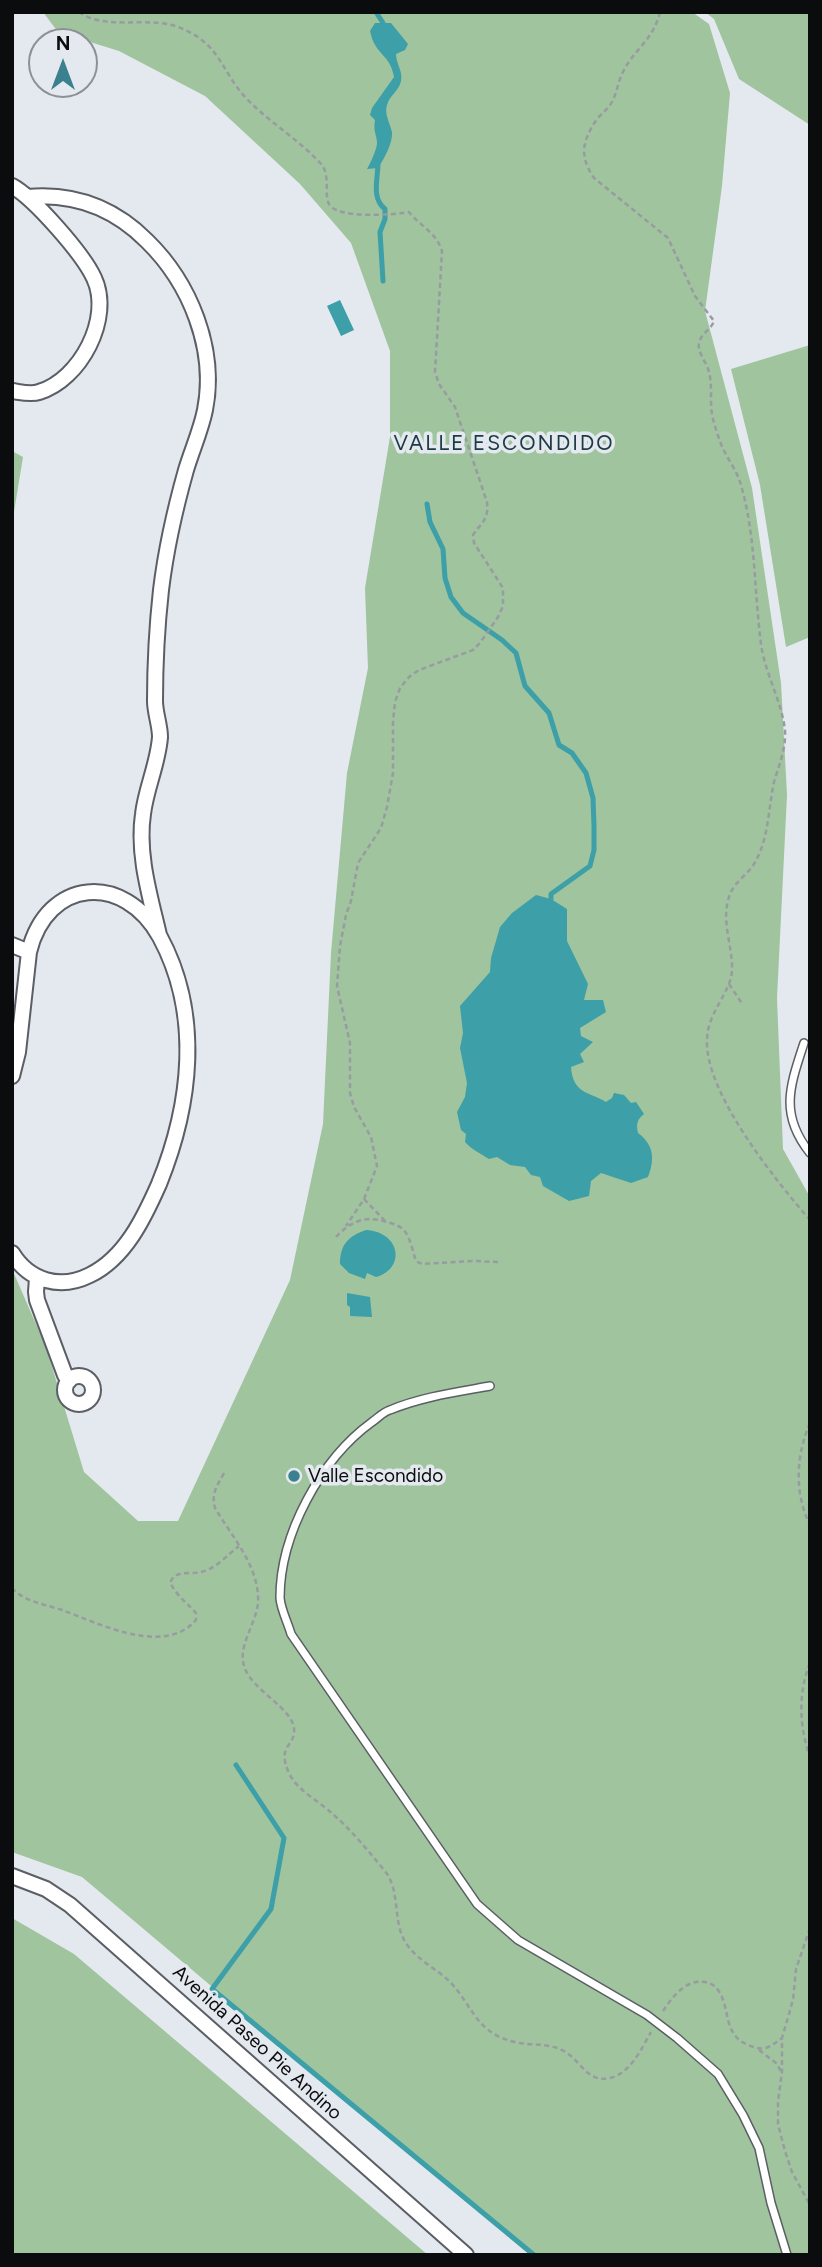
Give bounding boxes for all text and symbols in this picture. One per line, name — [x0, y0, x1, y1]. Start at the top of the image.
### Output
north arrow — [28, 28, 98, 98]
text: N — [56, 32, 70, 55]
district label: VALLE ESCONDIDO — [395, 431, 613, 457]
place label: Valle Escondido — [308, 1465, 443, 1487]
marker: Valle Escondido — [286, 1468, 302, 1484]
street label: Avenida Paseo Pie Andino — [168, 1961, 346, 2125]

